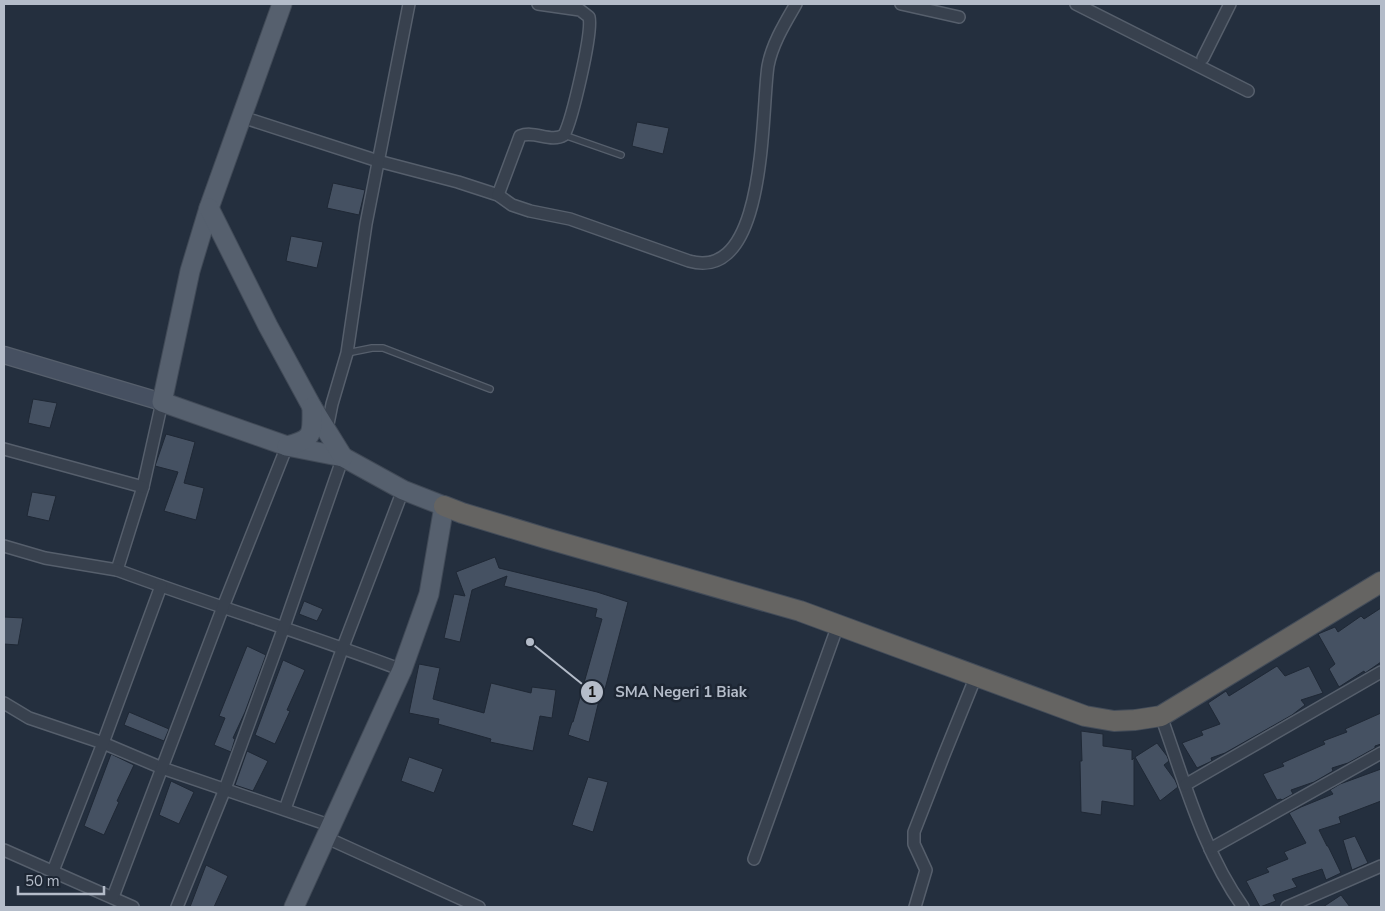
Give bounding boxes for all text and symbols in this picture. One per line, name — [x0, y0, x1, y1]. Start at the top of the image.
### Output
callout: SMA Negeri 1 Biak — [580, 677, 756, 707]
text: 1 — [587, 682, 597, 702]
text: SMA Negeri 1 Biak — [615, 682, 748, 702]
scale bar — [18, 864, 104, 896]
text: 50 m — [25, 871, 60, 891]

